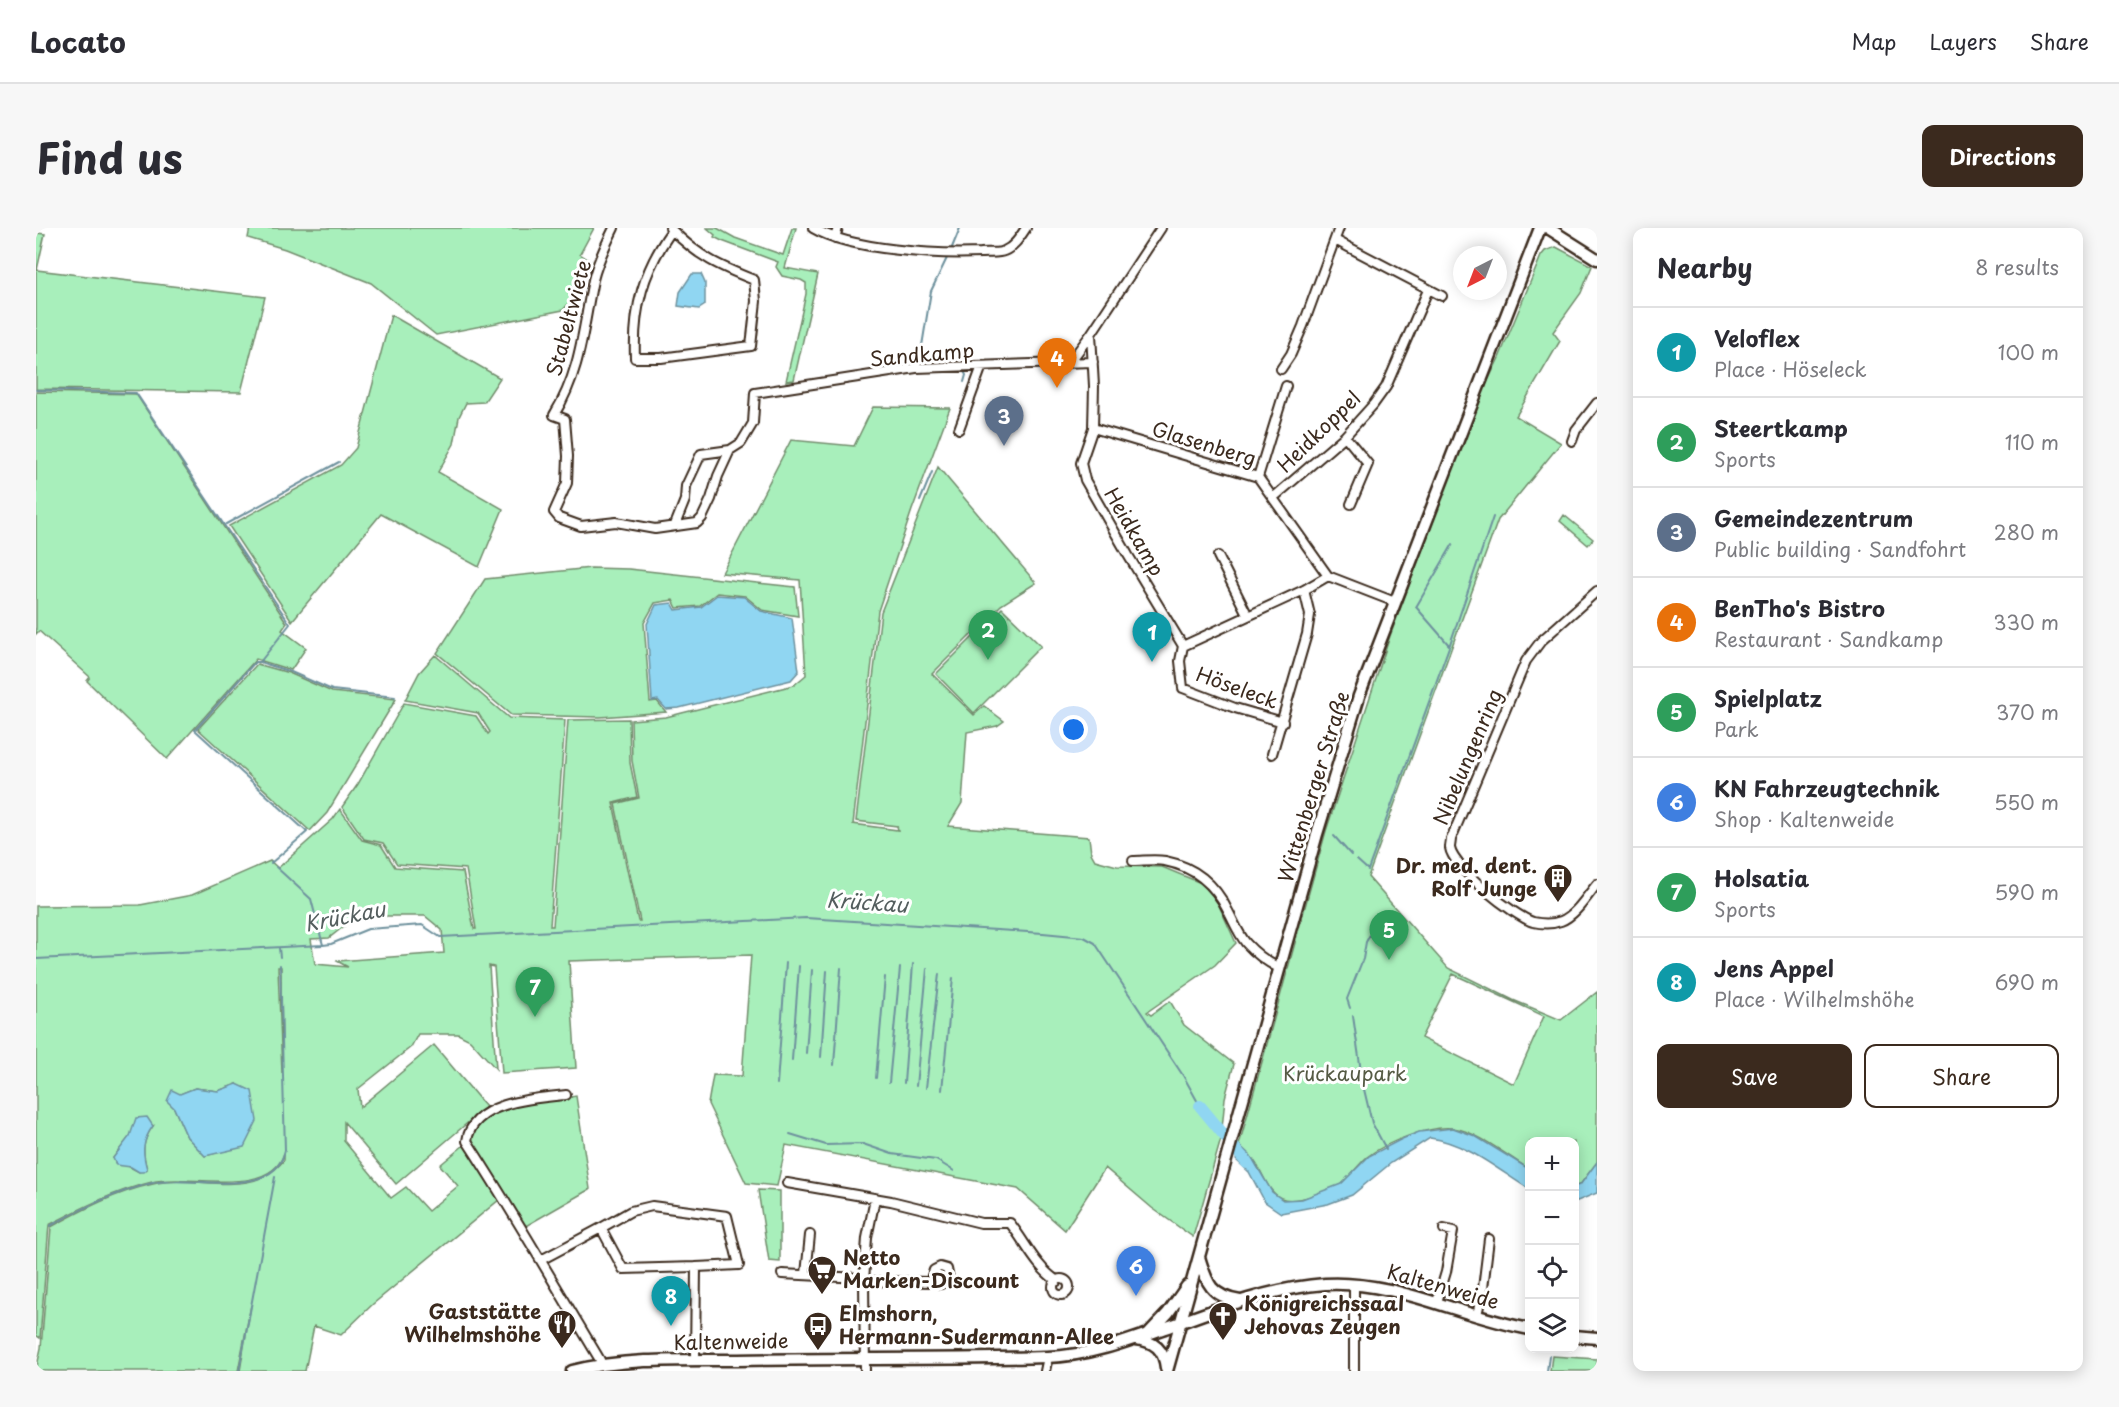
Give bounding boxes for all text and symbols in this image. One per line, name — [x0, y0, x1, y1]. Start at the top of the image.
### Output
text: Locato — [30, 20, 126, 63]
text: Map — [1852, 25, 1896, 57]
text: Layers — [1929, 25, 1997, 57]
text: Share — [2030, 25, 2089, 57]
text: Find us — [36, 125, 183, 188]
button: Directions — [1922, 125, 2083, 187]
north arrow — [1453, 246, 1507, 300]
text: Nearby — [1657, 248, 1752, 287]
text: 8 results — [1975, 252, 2059, 282]
street label: Stabeltwiete — [538, 256, 598, 379]
text: Veloflex — [1714, 321, 1800, 354]
street label: Sandkamp — [869, 335, 975, 374]
text: 1 — [1672, 337, 1681, 367]
text: 100 m — [1998, 337, 2059, 367]
pin: 4 — [1038, 338, 1076, 388]
text: Place · Höseleck — [1714, 354, 1867, 384]
street label: Heidkoppel — [1270, 384, 1367, 479]
pin: 3 — [984, 396, 1024, 446]
text: Steertkamp — [1714, 411, 1848, 444]
street label: Glasenberg — [1149, 413, 1260, 473]
text: 2 — [1669, 427, 1684, 457]
text: 110 m — [2005, 427, 2059, 457]
text: Sports — [1714, 444, 1776, 474]
street label: Heidkamp — [1097, 482, 1172, 581]
text: Gemeindezentrum — [1714, 501, 1913, 534]
text: 3 — [1670, 517, 1683, 547]
text: 280 m — [1994, 517, 2059, 547]
text: Public building · Sandfohrt — [1714, 534, 1966, 564]
text: BenTho's Bistro — [1714, 591, 1885, 624]
text: 4 — [1670, 607, 1683, 637]
text: 330 m — [1993, 607, 2059, 637]
pin: 2 — [968, 610, 1008, 660]
pin: 1 — [1132, 612, 1172, 662]
text: Restaurant · Sandkamp — [1714, 624, 1943, 654]
street label: Höseleck — [1192, 658, 1283, 716]
text: Spielplatz — [1714, 681, 1822, 714]
street label: Nibelungenring — [1425, 684, 1509, 829]
street label: Wittenberger Straße — [1270, 687, 1356, 886]
text: 5 — [1670, 697, 1683, 727]
text: 370 m — [1996, 697, 2059, 727]
text: Park — [1714, 714, 1759, 744]
your location — [1059, 715, 1088, 744]
text: KN Fahrzeugtechnik — [1714, 771, 1940, 804]
text: 6 — [1669, 787, 1684, 817]
text: 550 m — [1994, 787, 2059, 817]
text: Shop · Kaltenweide — [1714, 804, 1894, 834]
place label: Dr. med. dent. Rolf Junge — [1396, 850, 1537, 903]
text: Holsatia — [1714, 861, 1809, 894]
building icon: Dr. med. dent. Rolf Junge — [1542, 862, 1574, 904]
text: 7 — [1671, 877, 1682, 907]
text: 590 m — [1995, 877, 2059, 907]
water label: Krückau — [825, 882, 911, 920]
water label: Krückau — [302, 891, 389, 939]
text: Sports — [1714, 894, 1776, 924]
pin: 5 — [1370, 910, 1408, 960]
text: Jens Appel — [1714, 951, 1834, 984]
text: 8 — [1670, 967, 1683, 997]
text: 690 m — [1995, 967, 2059, 997]
pin: 7 — [516, 968, 554, 1017]
text: Place · Wilhelmshöhe — [1714, 984, 1915, 1014]
button: Save — [1657, 1044, 1852, 1108]
button: Share — [1864, 1044, 2059, 1108]
park label: Krückaupark — [1283, 1058, 1407, 1088]
map controls — [1525, 1137, 1579, 1353]
button: + — [1525, 1137, 1579, 1191]
button: − — [1525, 1191, 1579, 1245]
place label: Netto Marken-Discount — [843, 1242, 1020, 1295]
button: locate — [1525, 1245, 1579, 1299]
pin: 6 — [1116, 1246, 1156, 1296]
supermarket icon: Netto Marken-Discount — [806, 1254, 838, 1296]
street label: Kaltenweide — [1384, 1256, 1503, 1316]
pin: 8 — [652, 1276, 690, 1326]
place label: Königreichssaal Jehovas Zeugen — [1244, 1288, 1404, 1341]
place label: Gaststätte Wilhelmshöhe — [404, 1296, 541, 1349]
place label: Elmshorn, Hermann-Sudermann-Allee — [839, 1298, 1114, 1351]
button: layers — [1525, 1299, 1579, 1353]
church icon: Königreichssaal Jehovas Zeugen — [1207, 1300, 1239, 1342]
restaurant icon: Gaststätte Wilhelmshöhe — [546, 1308, 578, 1350]
bus stop icon: Elmshorn, Hermann-Sudermann-Allee — [802, 1310, 834, 1352]
street label: Kaltenweide — [673, 1325, 789, 1357]

